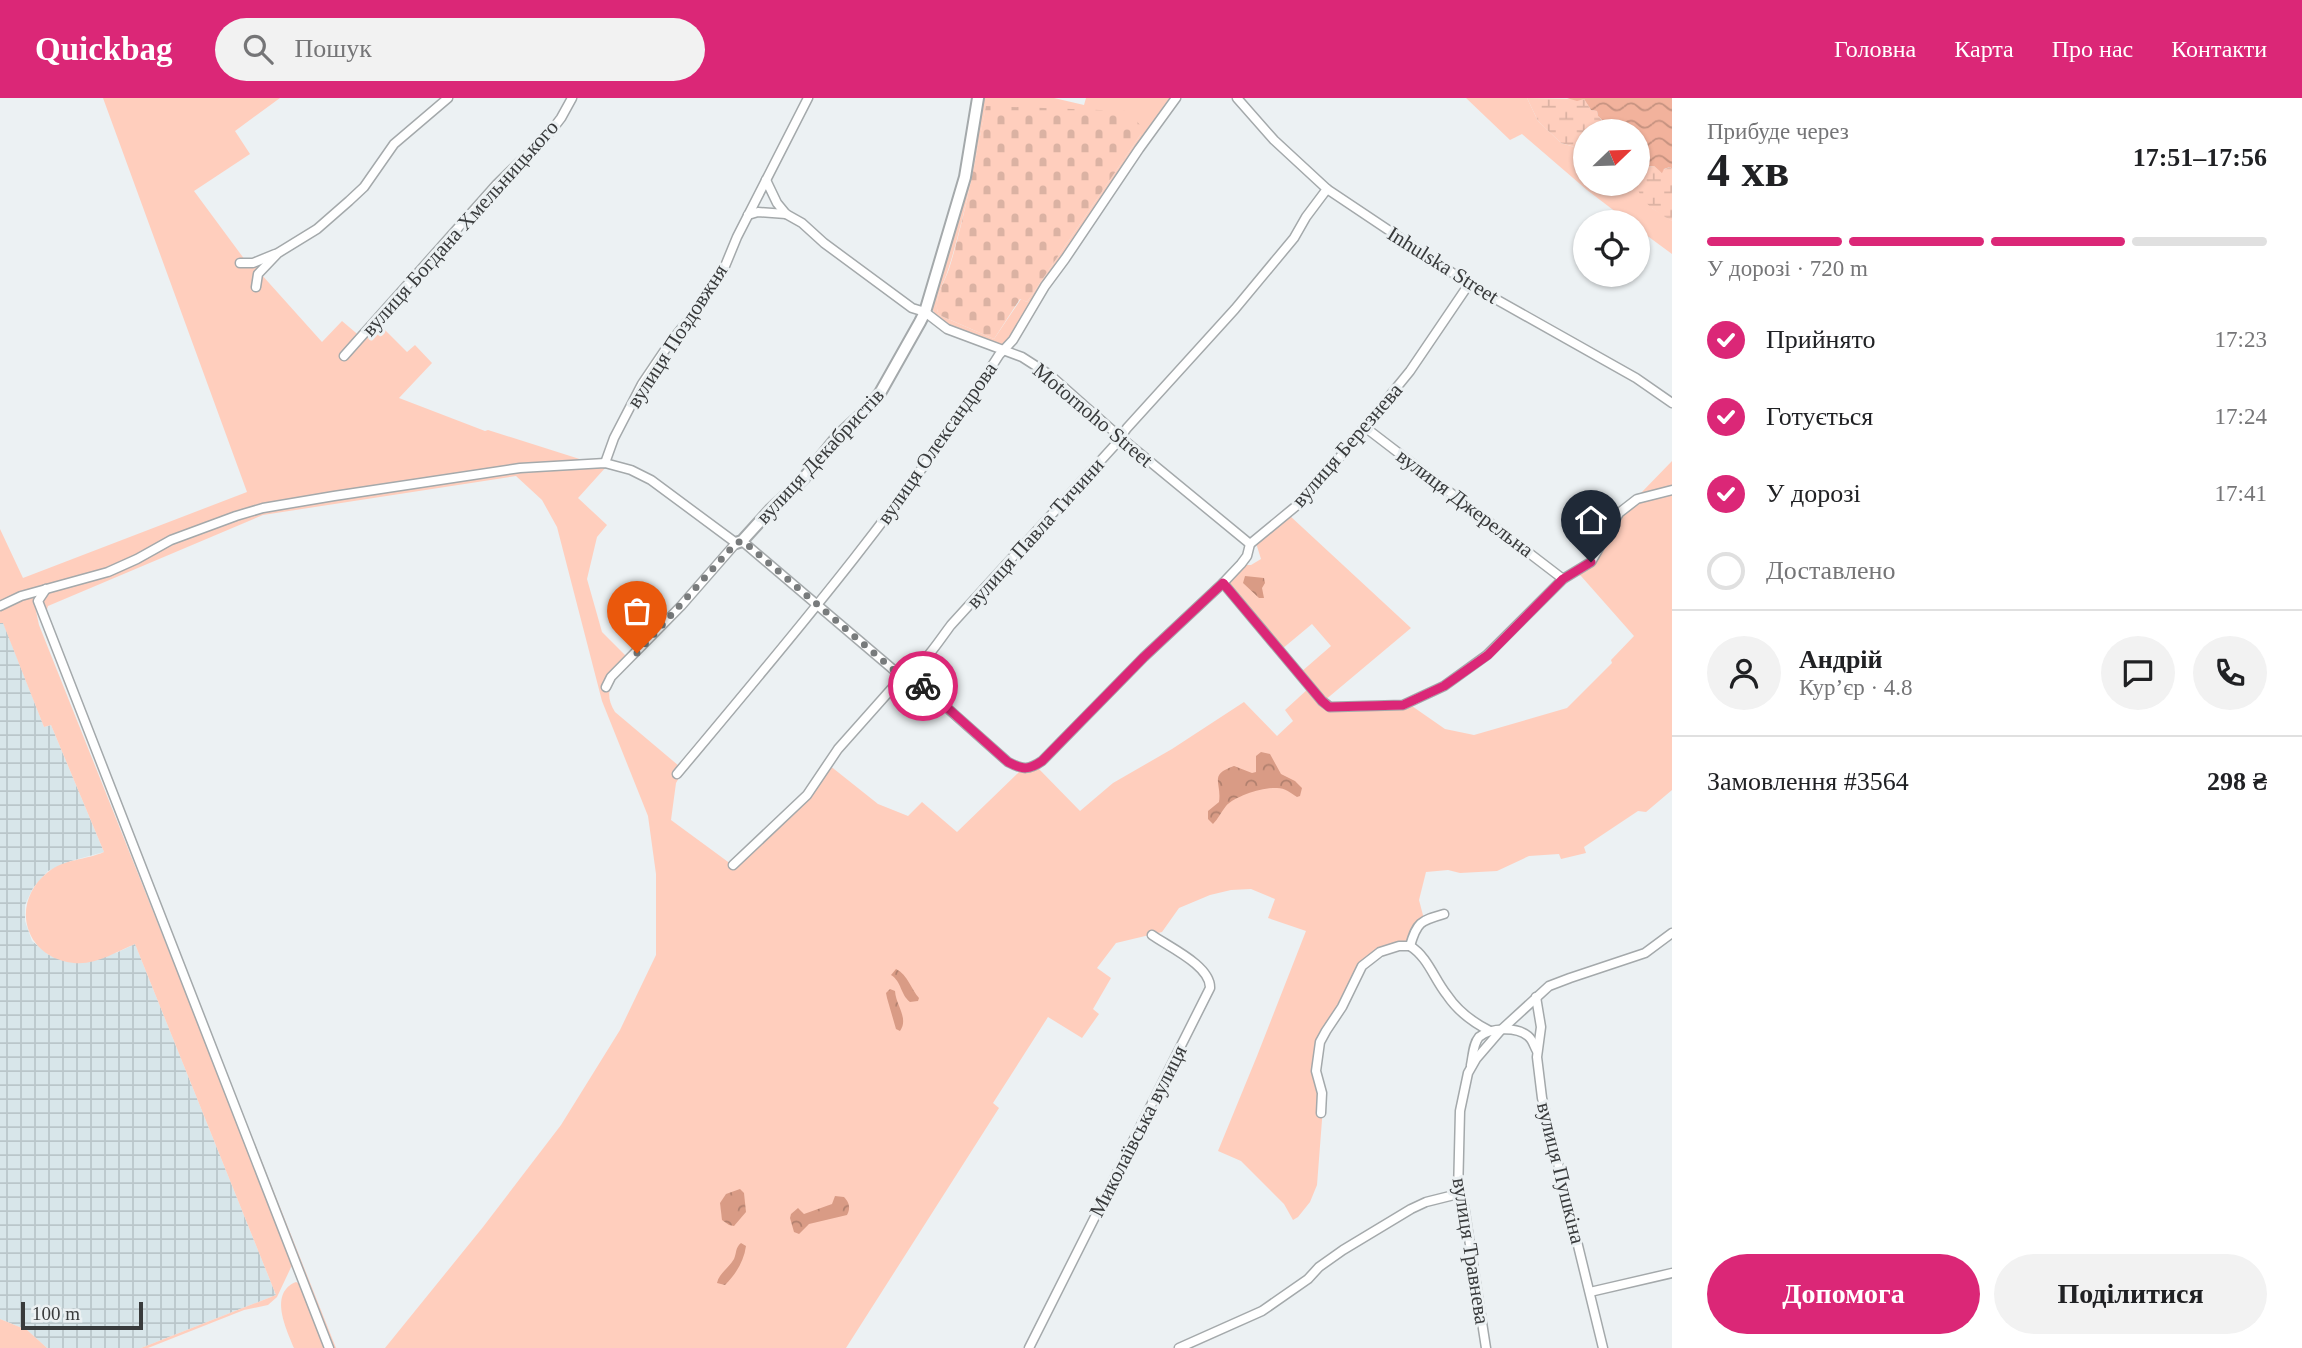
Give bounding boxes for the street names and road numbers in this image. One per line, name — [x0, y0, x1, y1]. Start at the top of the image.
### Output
street label: вулиця Богдана Хмельницького — [357, 115, 563, 341]
street label: Inhulska Street — [1383, 221, 1503, 309]
street label: вулиця Поздовжня — [622, 260, 732, 412]
street label: вулиця Олександрова — [872, 357, 1002, 529]
street label: Motornoho Street — [1028, 358, 1158, 472]
street label: вулиця Березнева — [1287, 378, 1408, 512]
street label: вулиця Декабристів — [751, 383, 889, 529]
street label: вулиця Джерельна — [1392, 444, 1539, 563]
street label: вулиця Павла Тичини — [961, 453, 1109, 613]
street label: Миколаївська вулиця — [1084, 1041, 1192, 1221]
street label: вулиця Пушкіна — [1532, 1100, 1590, 1247]
street label: вулиця Травнева — [1448, 1176, 1495, 1327]

